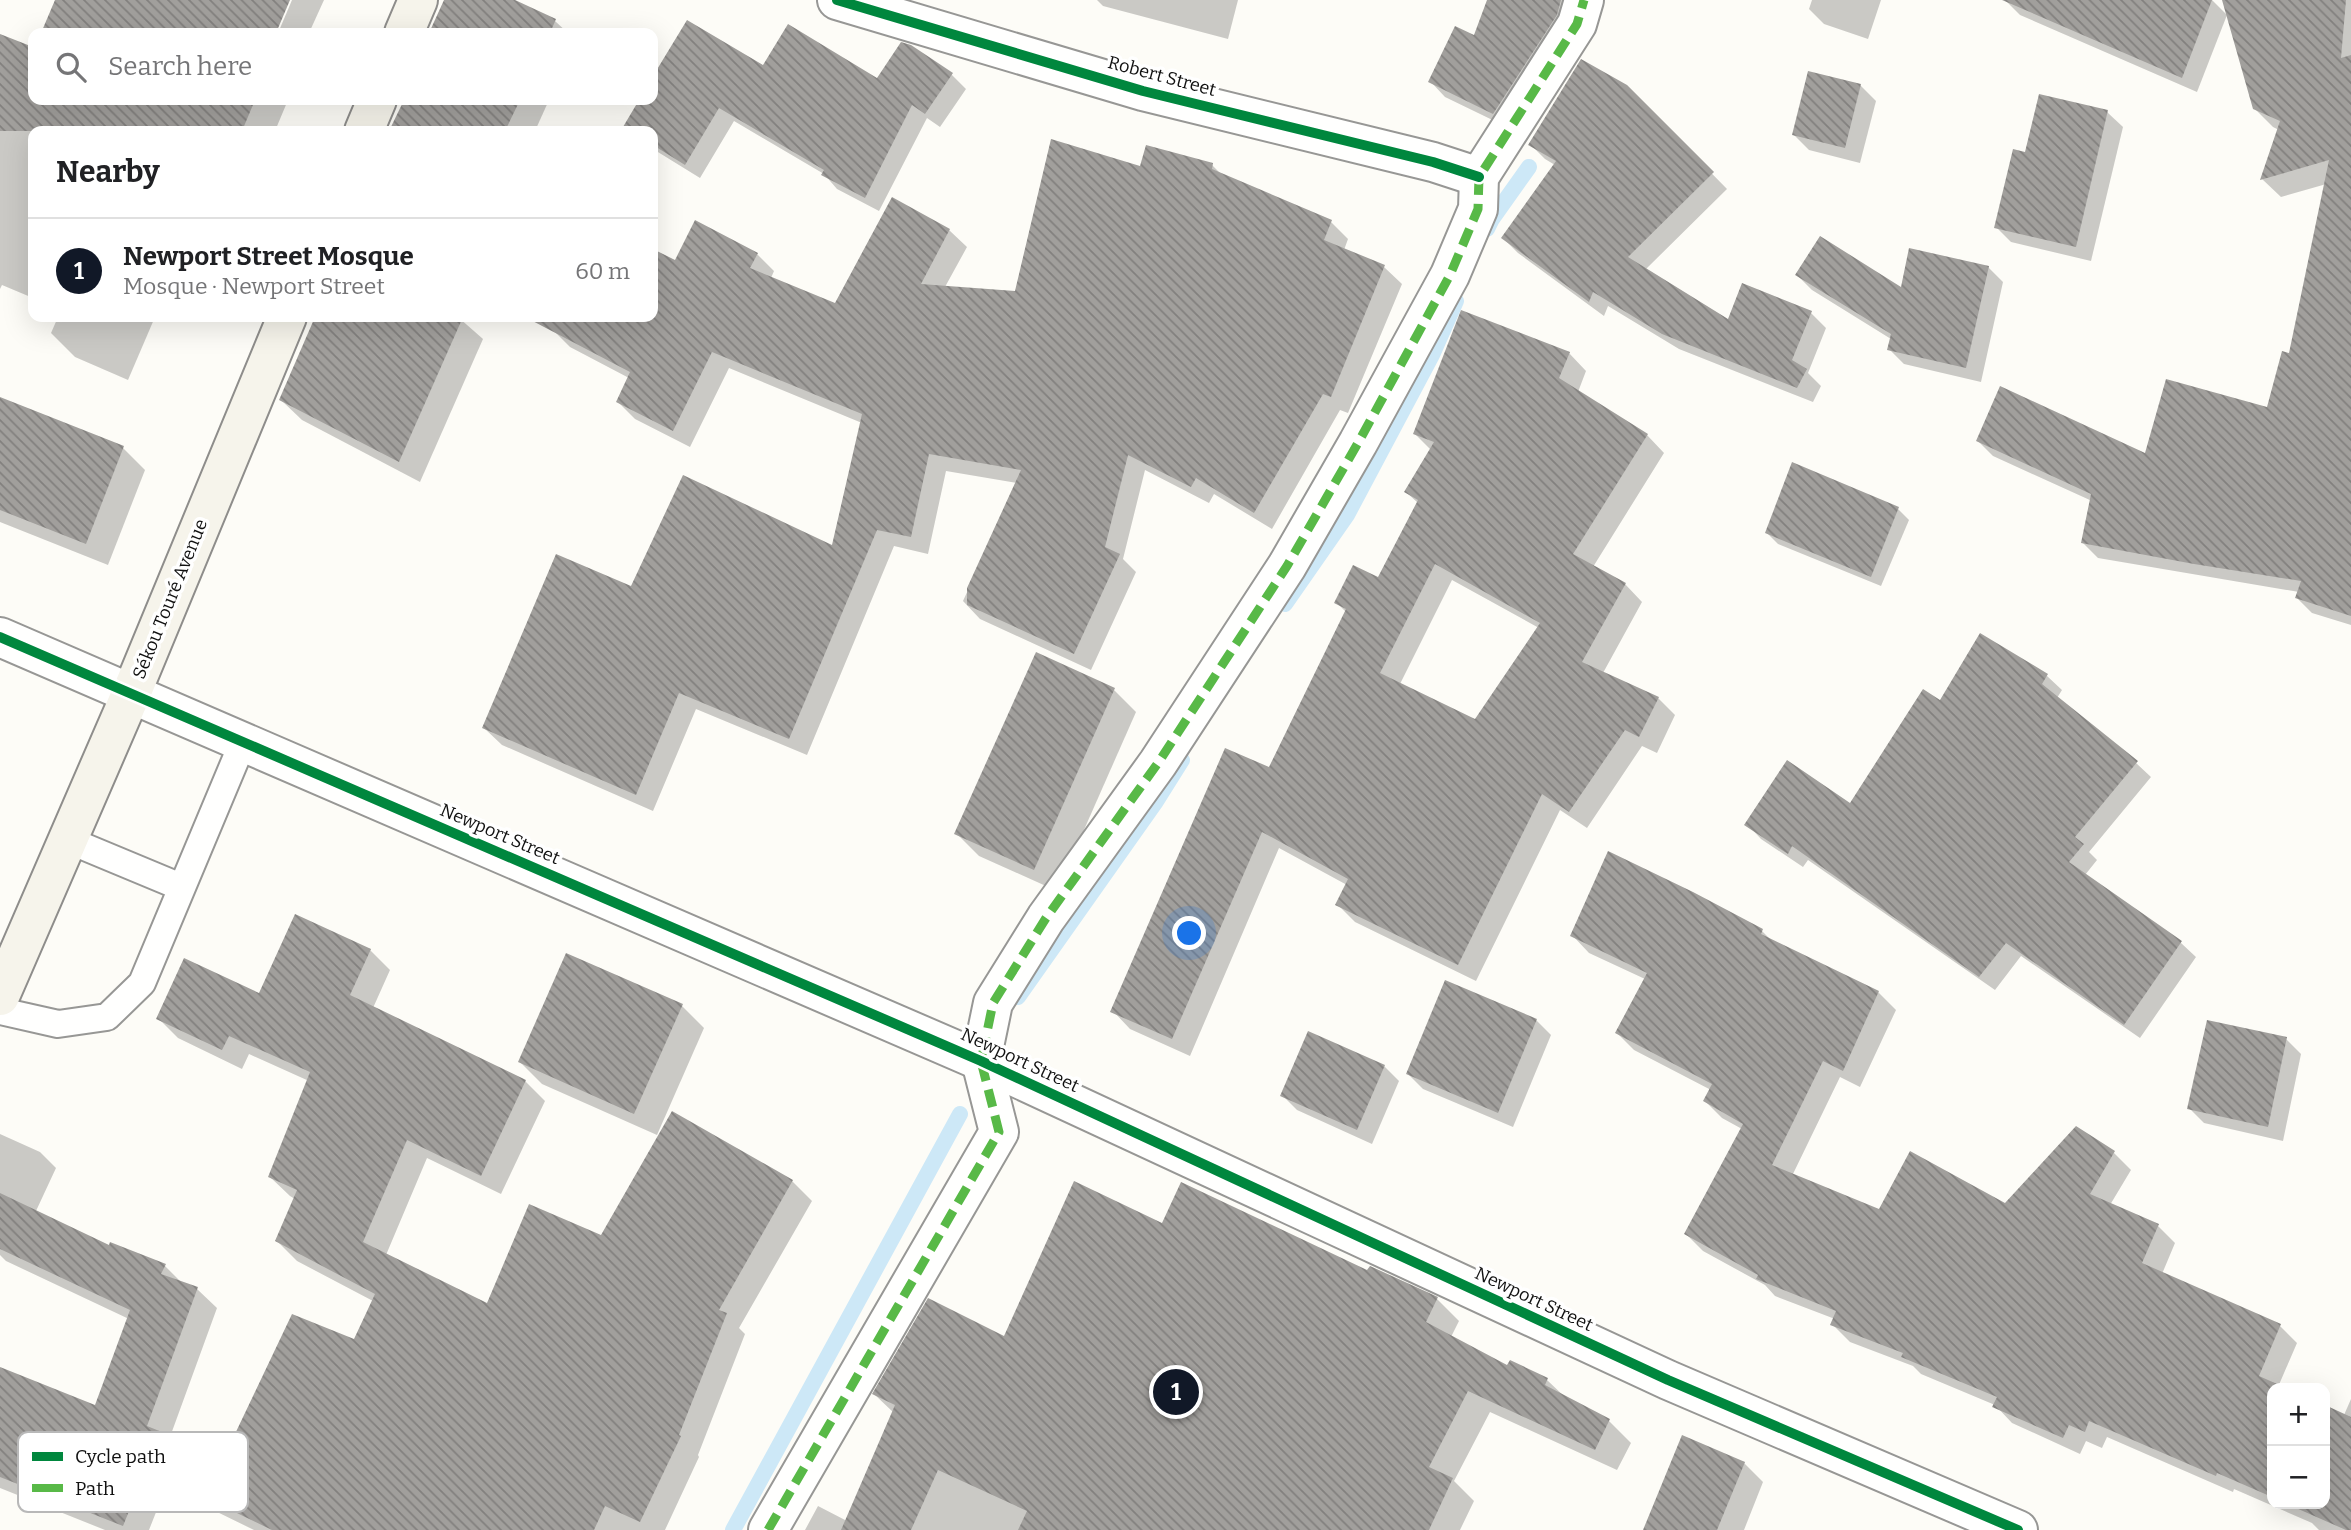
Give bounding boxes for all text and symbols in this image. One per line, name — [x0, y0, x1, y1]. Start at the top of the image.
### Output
search box — [28, 28, 658, 105]
icon: search — [52, 48, 90, 86]
text: Search here — [108, 51, 252, 82]
street label: Robert Street — [1106, 51, 1219, 101]
text: Nearby — [56, 154, 160, 190]
text: Newport Street Mosque — [123, 241, 414, 272]
text: 1 — [74, 257, 84, 285]
text: 60 m — [575, 257, 630, 285]
text: Mosque · Newport Street — [123, 272, 385, 300]
street label: Sékou Touré Avenue — [128, 516, 212, 682]
street label: Newport Street — [437, 799, 564, 869]
your location — [1172, 916, 1206, 950]
street label: Newport Street — [957, 1023, 1083, 1097]
street label: Newport Street — [1471, 1262, 1597, 1336]
pin: 1 — [1153, 1366, 1199, 1418]
map controls — [2267, 1383, 2330, 1509]
button: + — [2267, 1383, 2330, 1446]
legend — [18, 1432, 248, 1512]
text: Cycle path — [75, 1445, 166, 1468]
button: − — [2267, 1446, 2330, 1509]
text: Path — [75, 1477, 115, 1500]

